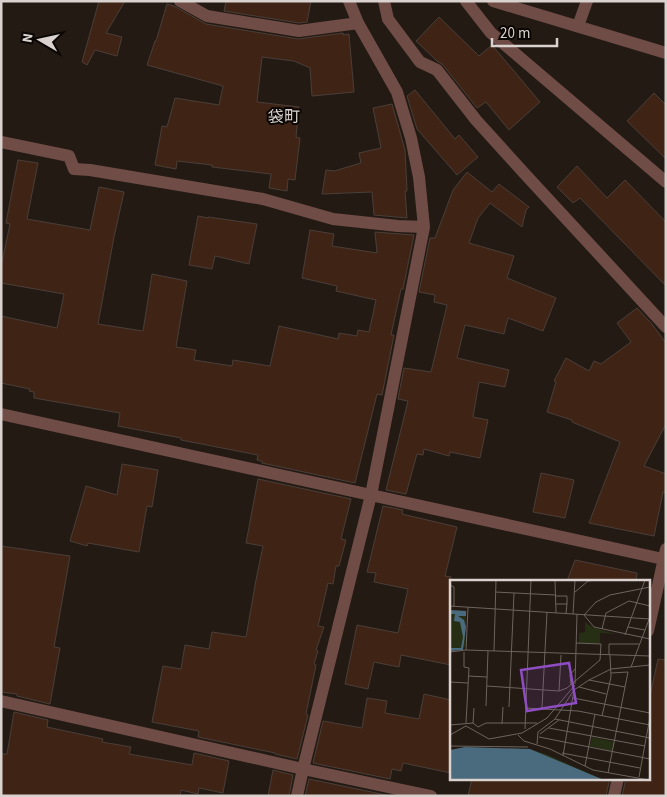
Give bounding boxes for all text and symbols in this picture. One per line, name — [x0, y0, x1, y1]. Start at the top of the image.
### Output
north arrow — [15, 15, 65, 65]
scale bar — [492, 15, 557, 47]
text: 20 m — [500, 23, 530, 44]
text: N — [18, 32, 39, 44]
district label: 袋町 — [268, 106, 300, 128]
inset map — [450, 580, 650, 780]

